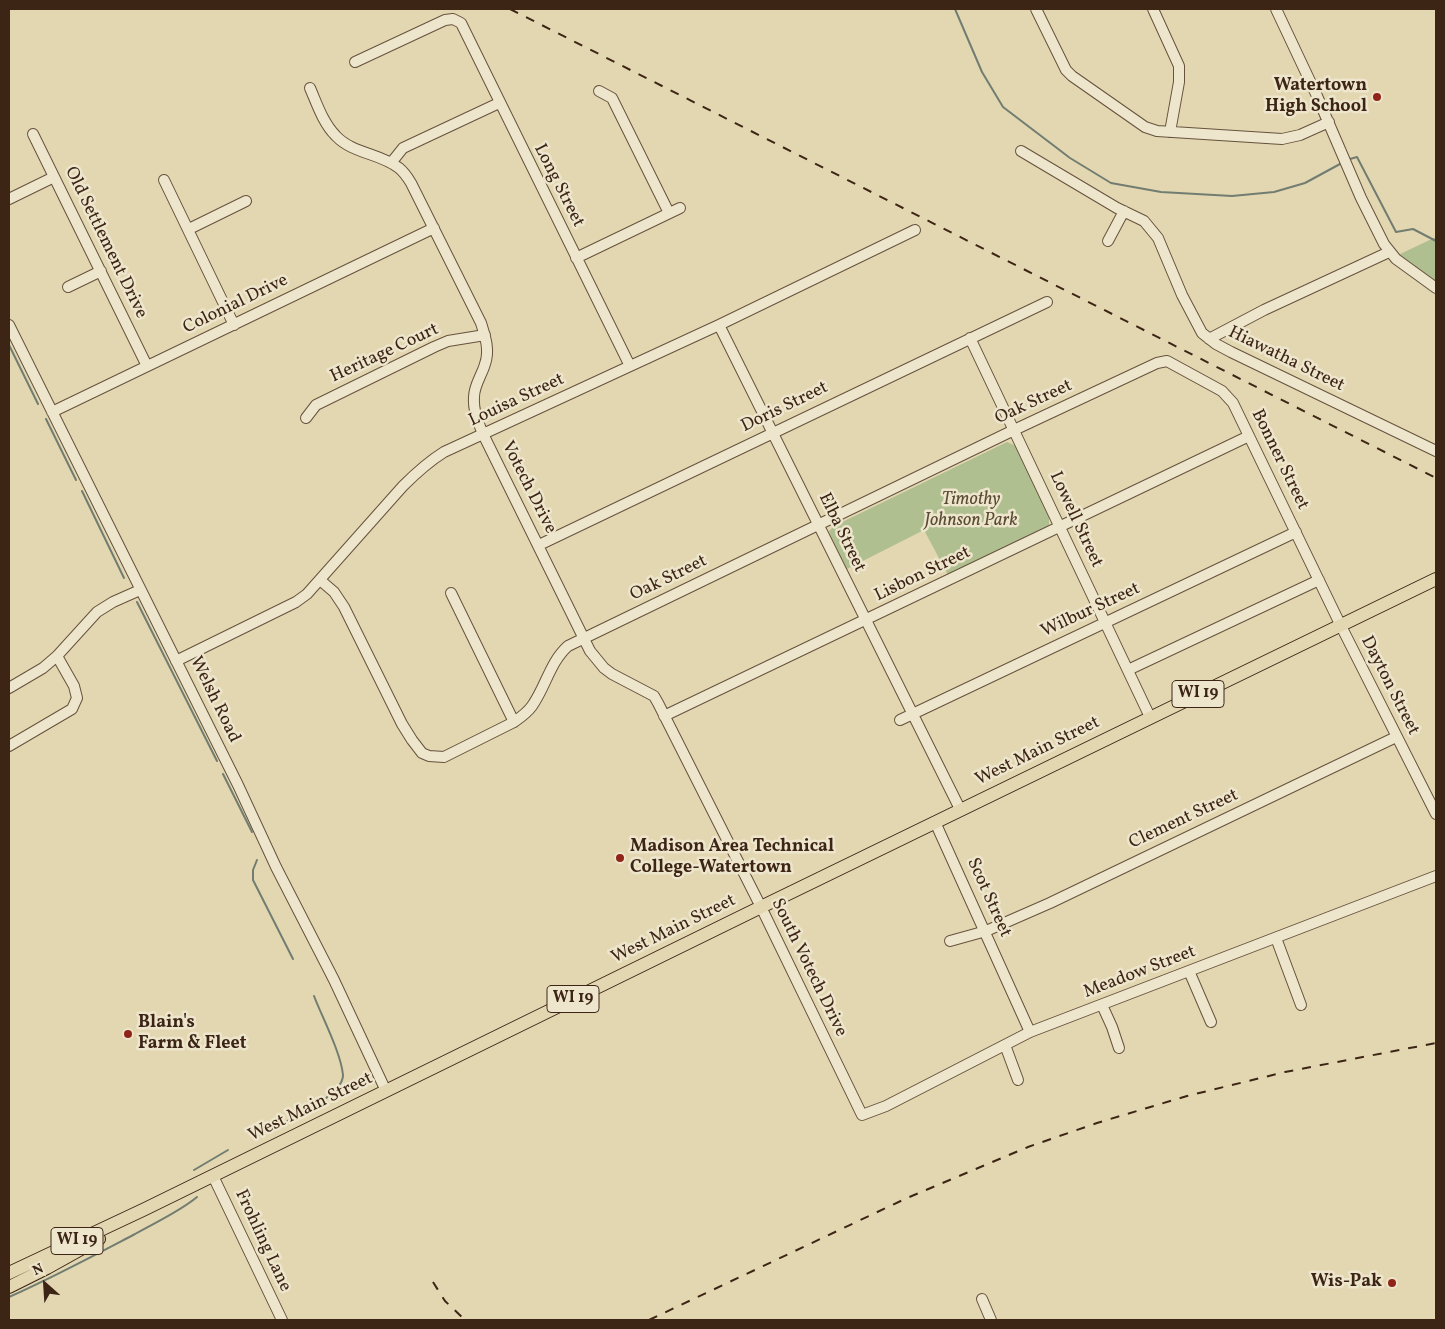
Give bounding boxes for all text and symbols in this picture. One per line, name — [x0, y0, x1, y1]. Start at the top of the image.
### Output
place label: Watertown High School — [1265, 76, 1367, 118]
marker: Watertown High School — [1371, 91, 1383, 103]
street label: Long Street — [528, 141, 588, 231]
street label: Old Settlement Drive — [59, 164, 151, 322]
street label: Colonial Drive — [180, 270, 292, 340]
street label: Heritage Court — [327, 319, 443, 389]
street label: Hiawatha Street — [1224, 322, 1348, 398]
street label: Louisa Street — [466, 370, 568, 432]
street label: Oak Street — [992, 376, 1076, 430]
street label: Doris Street — [738, 378, 832, 438]
street label: Bonner Street — [1245, 406, 1313, 514]
street label: Votech Drive — [496, 438, 560, 538]
street label: Lowell Street — [1043, 469, 1107, 571]
street label: Elba Street — [812, 490, 870, 576]
park label: Timothy Johnson Park — [925, 490, 1017, 532]
street label: Lisbon Street — [871, 542, 975, 608]
street label: Oak Street — [627, 551, 711, 607]
street label: Wilbur Street — [1038, 579, 1144, 643]
street label: Dayton Street — [1355, 633, 1423, 739]
street label: Welsh Road — [184, 653, 244, 747]
road number: WI 19 — [1172, 681, 1224, 708]
street label: West Main Street — [972, 713, 1104, 791]
street label: Clement Street — [1126, 785, 1242, 855]
place label: Madison Area Technical College-Watertown — [630, 837, 834, 880]
marker: Madison Area Technical College-Watertown — [614, 852, 626, 864]
street label: Scot Street — [961, 855, 1015, 941]
street label: West Main Street — [608, 891, 740, 969]
street label: South Votech Drive — [765, 895, 851, 1041]
street label: Meadow Street — [1081, 942, 1199, 1004]
road number: WI 19 — [547, 986, 599, 1012]
place label: Blain's Farm & Fleet — [138, 1013, 246, 1056]
marker: Blain's Farm & Fleet — [122, 1028, 134, 1040]
street label: West Main Street — [245, 1069, 377, 1147]
street label: Frohling Lane — [229, 1187, 295, 1295]
road number: WI 19 — [51, 1228, 103, 1254]
north arrow — [20, 1259, 70, 1309]
text: N — [29, 1259, 47, 1281]
place label: Wis-Pak — [1311, 1272, 1382, 1294]
marker: Wis-Pak — [1386, 1277, 1398, 1289]

